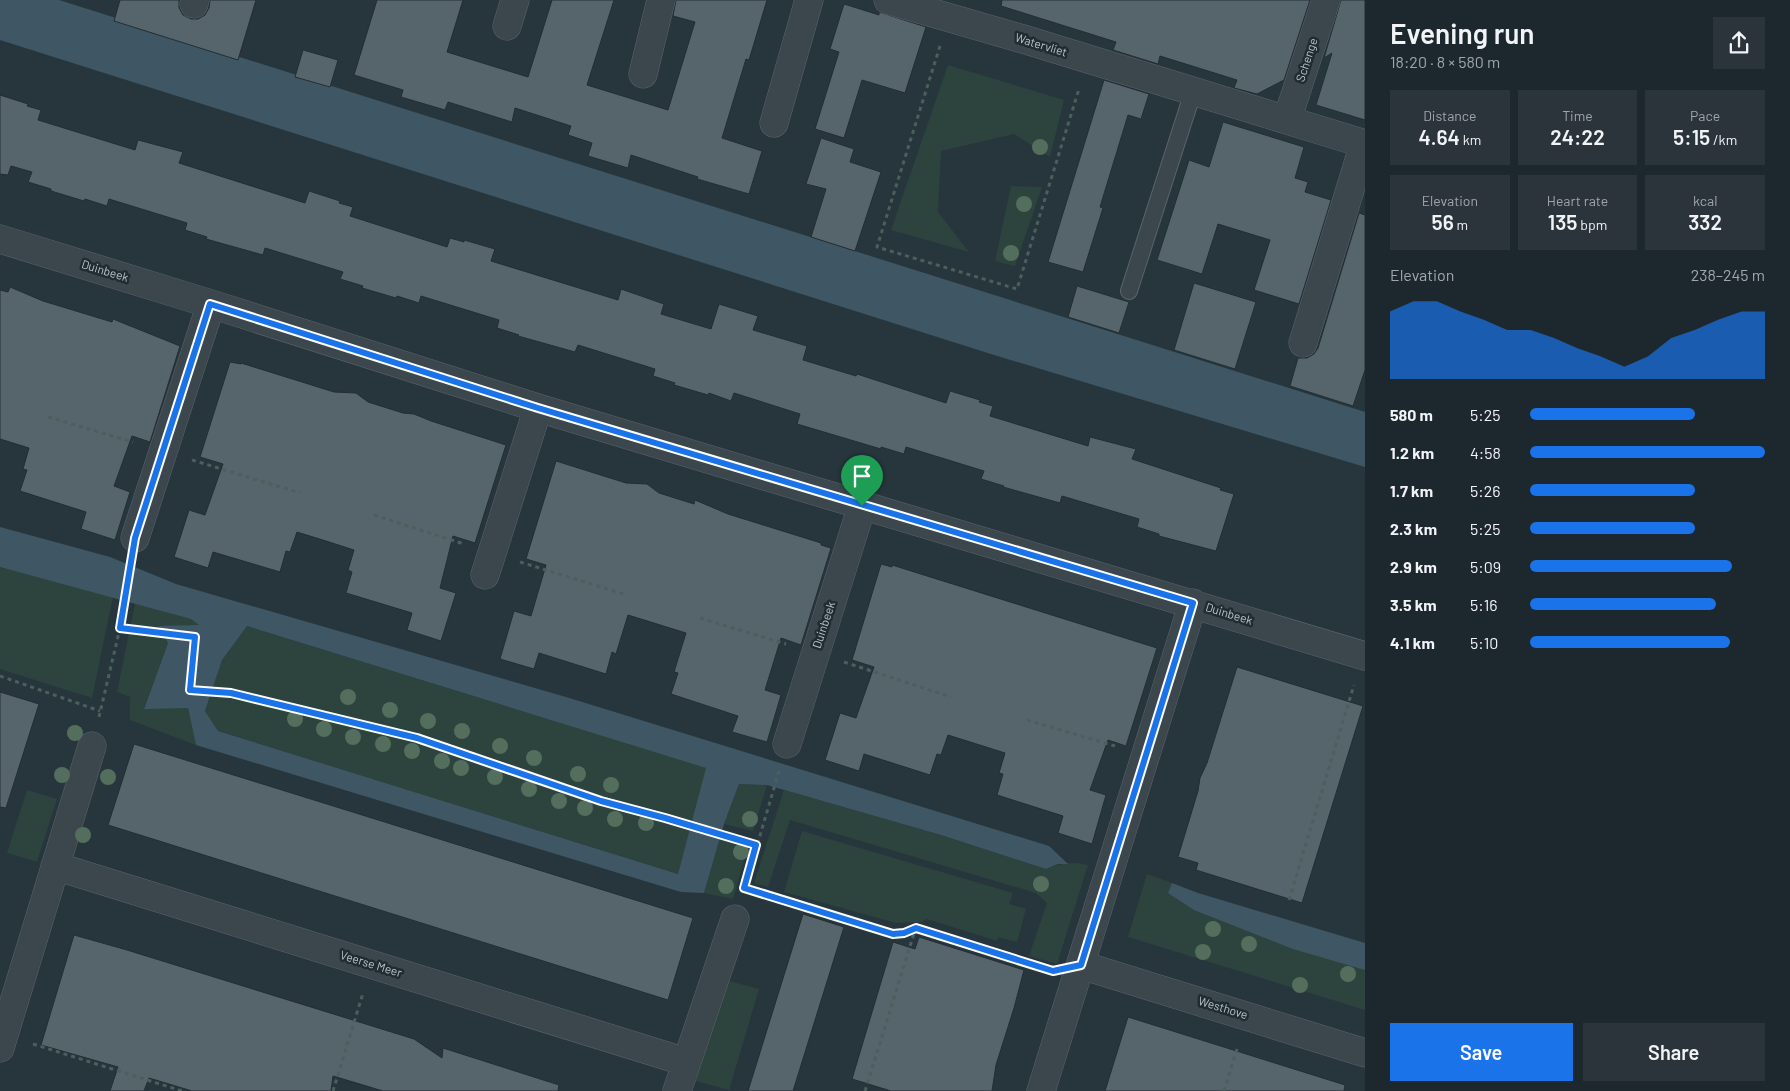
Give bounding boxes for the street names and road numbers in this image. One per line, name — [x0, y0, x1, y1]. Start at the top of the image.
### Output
street label: Watervliet — [1014, 30, 1069, 59]
street label: Schenge — [1292, 36, 1320, 83]
street label: Duinbeek — [80, 256, 131, 284]
street label: Duinbeek — [809, 599, 837, 650]
street label: Duinbeek — [1204, 599, 1255, 627]
street label: Veerse Meer — [339, 947, 404, 979]
street label: Westhove — [1197, 993, 1250, 1021]

